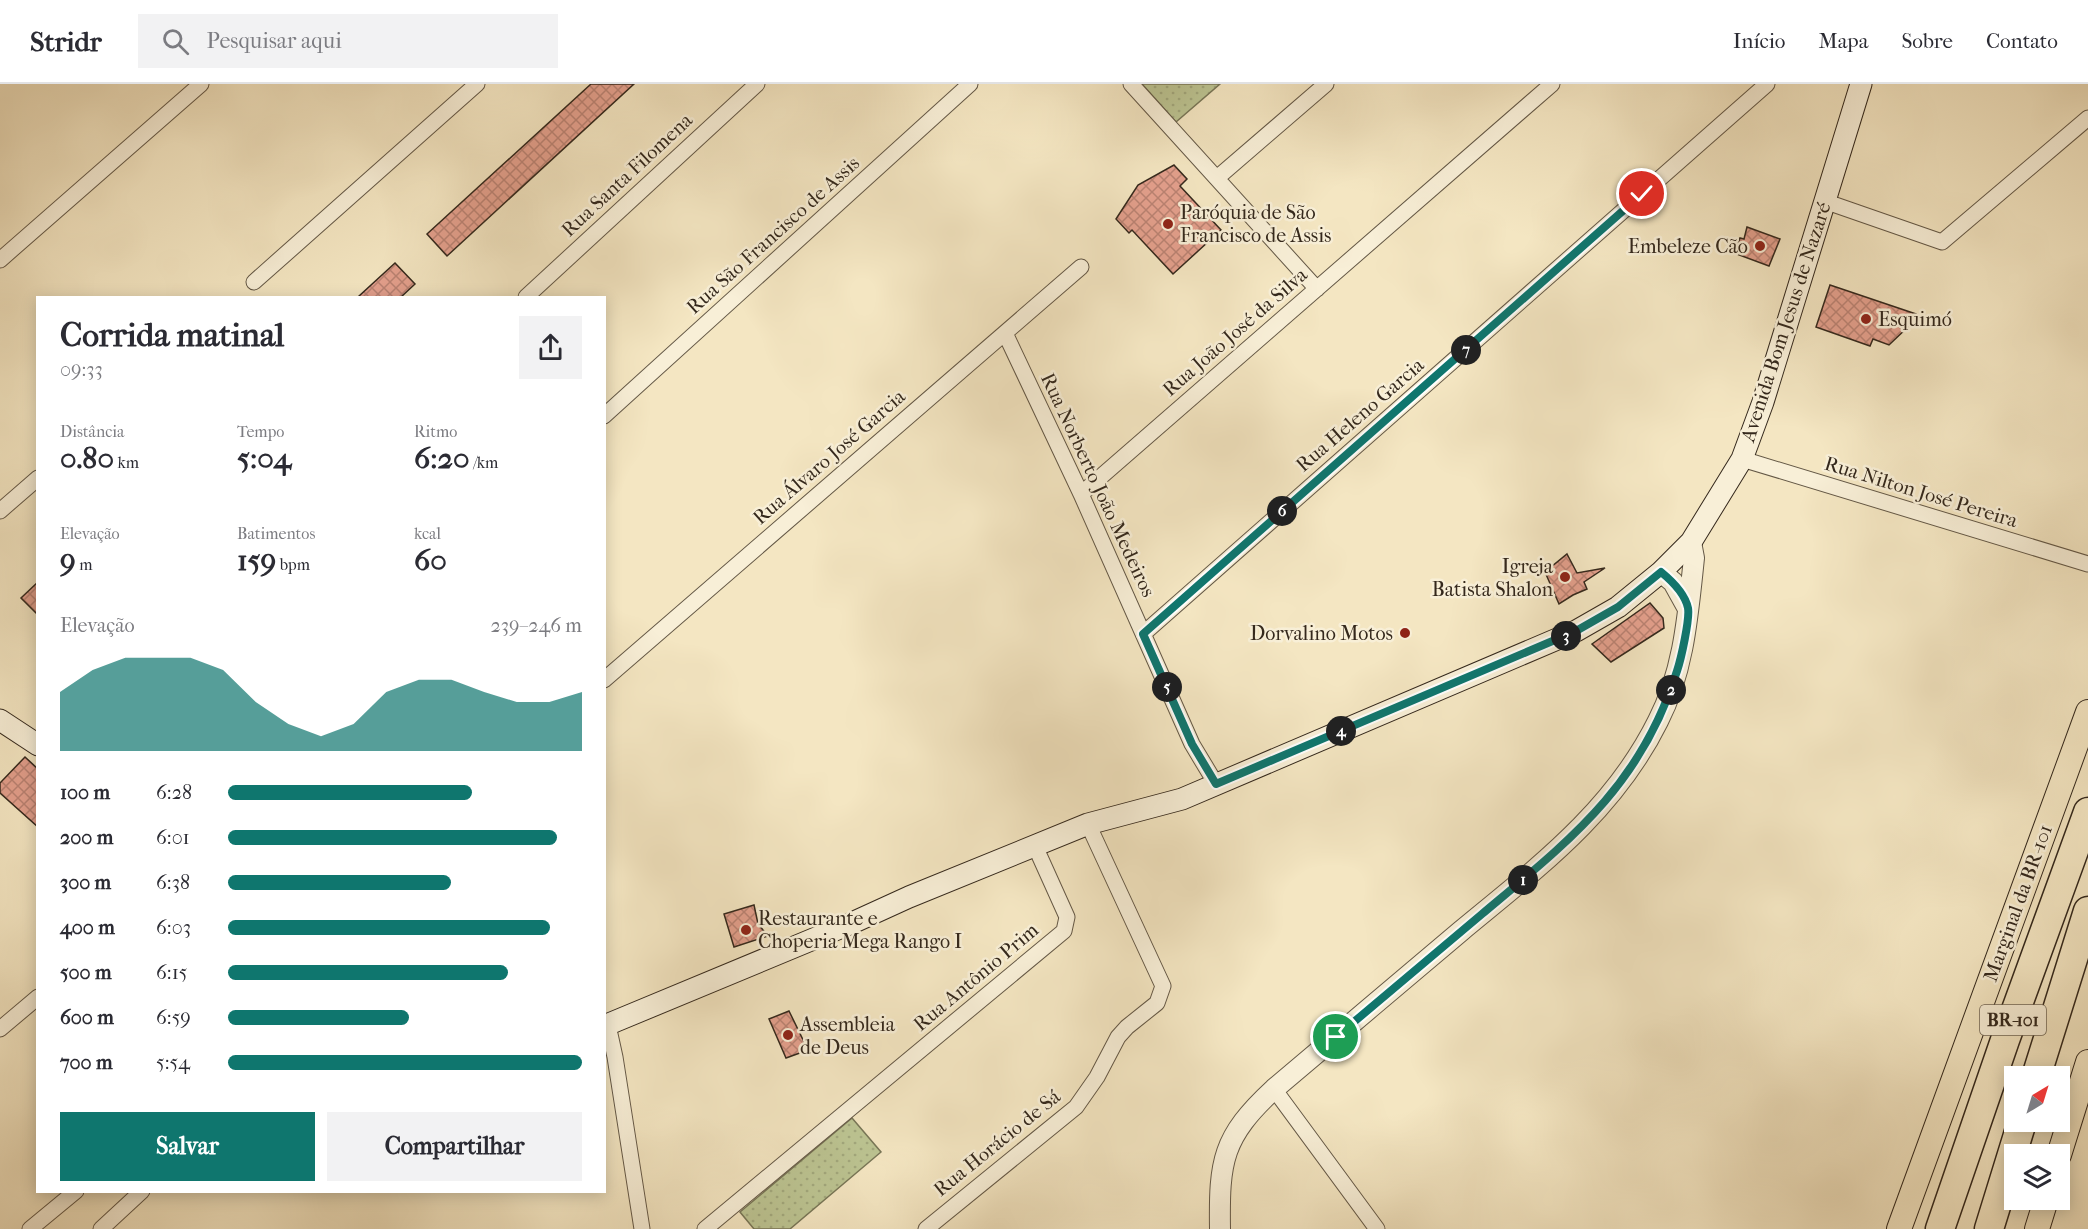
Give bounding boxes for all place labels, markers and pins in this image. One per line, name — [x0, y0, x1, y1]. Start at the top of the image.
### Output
pin — [1616, 168, 1667, 219]
place label: Paróquia de São Francisco de Assis — [1180, 201, 1331, 247]
marker: Paróquia de São Francisco de Assis — [1161, 217, 1175, 231]
place label: Embeleze Cão — [1628, 235, 1748, 258]
marker: Embeleze Cão — [1753, 239, 1767, 253]
place label: Esquimó — [1878, 308, 1952, 331]
marker: Esquimó — [1859, 312, 1873, 326]
pin: 7 — [1451, 335, 1481, 365]
pin: 6 — [1267, 496, 1297, 526]
place label: Igreja Batista Shalon — [1432, 555, 1554, 601]
marker: Igreja Batista Shalon — [1558, 570, 1572, 584]
pin: 3 — [1551, 621, 1581, 651]
place label: Dorvalino Motos — [1250, 622, 1393, 645]
marker: Dorvalino Motos — [1398, 626, 1412, 640]
pin: 5 — [1152, 672, 1182, 702]
pin: 2 — [1656, 675, 1686, 705]
pin: 4 — [1326, 716, 1356, 746]
pin: 1 — [1508, 865, 1538, 895]
place label: Restaurante e Choperia Mega Rango I — [758, 907, 962, 953]
marker: Restaurante e Choperia Mega Rango I — [739, 923, 753, 937]
pin — [1310, 1011, 1361, 1062]
place label: Assembleia de Deus — [799, 1013, 896, 1059]
marker: Assembleia de Deus — [781, 1028, 795, 1042]

